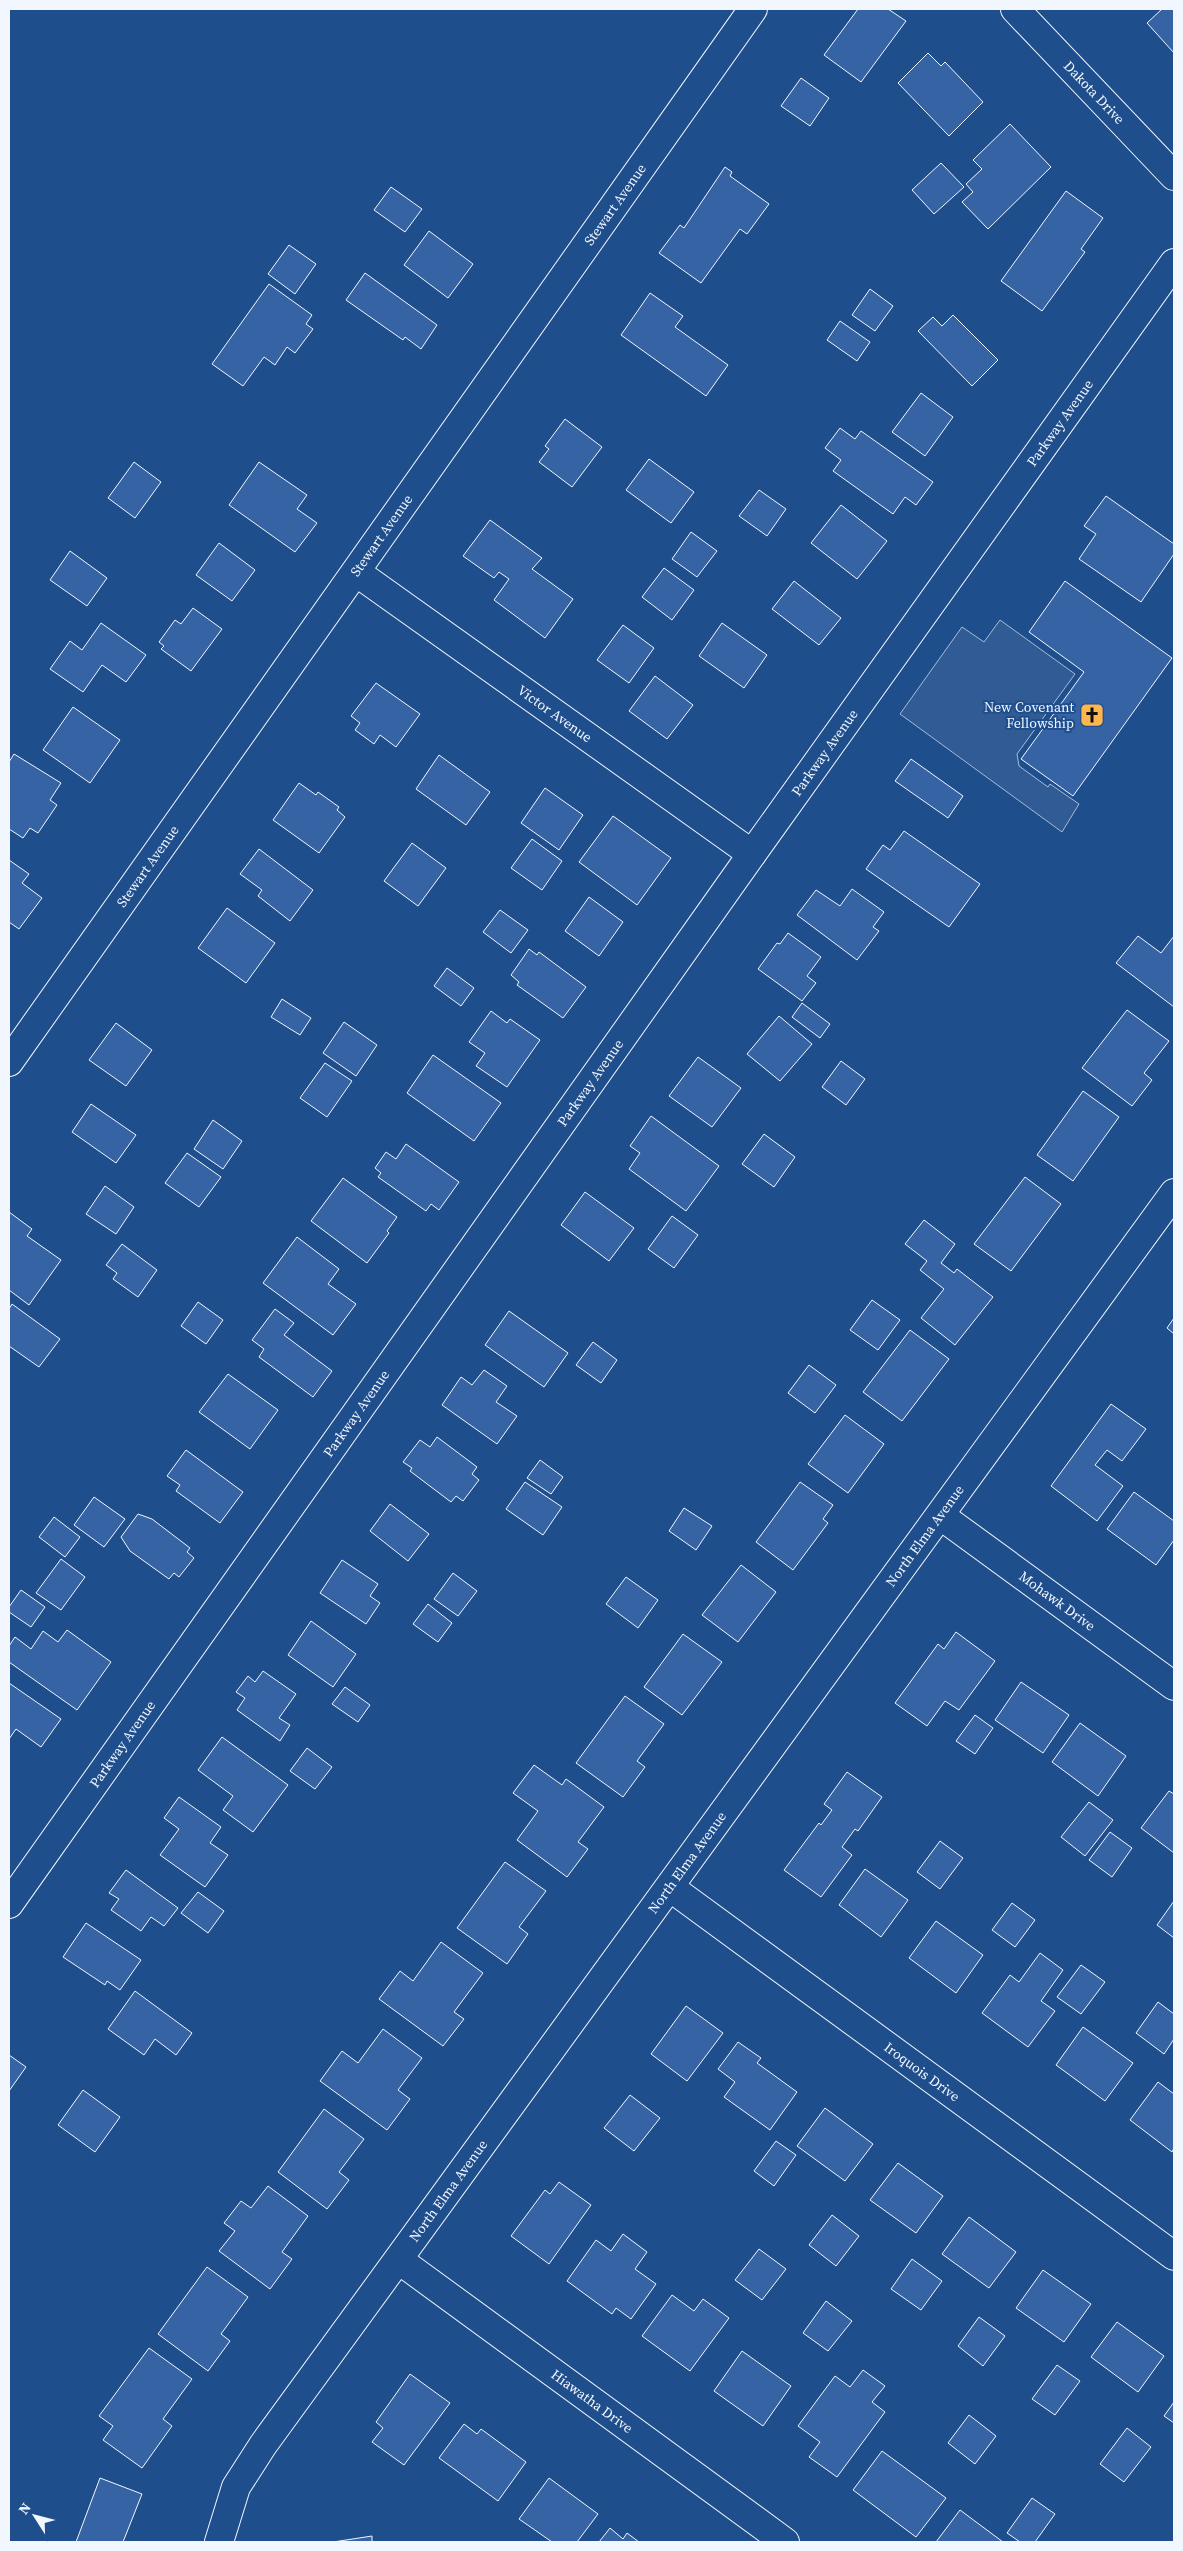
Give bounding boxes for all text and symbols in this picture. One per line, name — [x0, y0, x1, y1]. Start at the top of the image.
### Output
street label: Dakota Drive — [1059, 56, 1129, 128]
street label: Stewart Avenue — [579, 159, 651, 249]
street label: Parkway Avenue — [1022, 375, 1098, 471]
street label: Stewart Avenue — [345, 490, 417, 580]
street label: Victor Avenue — [513, 680, 596, 747]
place label: New Covenant Fellowship — [984, 697, 1074, 733]
church icon: New Covenant Fellowship — [1079, 702, 1105, 728]
street label: Parkway Avenue — [786, 705, 862, 800]
street label: Stewart Avenue — [112, 821, 183, 911]
street label: Parkway Avenue — [552, 1035, 628, 1130]
street label: Parkway Avenue — [318, 1366, 394, 1461]
street label: North Elma Avenue — [881, 1481, 969, 1591]
street label: Mohawk Drive — [1015, 1566, 1100, 1636]
street label: Parkway Avenue — [84, 1696, 160, 1792]
street label: North Elma Avenue — [643, 1807, 731, 1918]
street label: Iroquois Drive — [880, 2037, 964, 2106]
street label: North Elma Avenue — [404, 2136, 492, 2246]
street label: Hiawatha Drive — [547, 2364, 637, 2438]
north arrow — [10, 2491, 60, 2541]
text: N — [13, 2498, 36, 2518]

